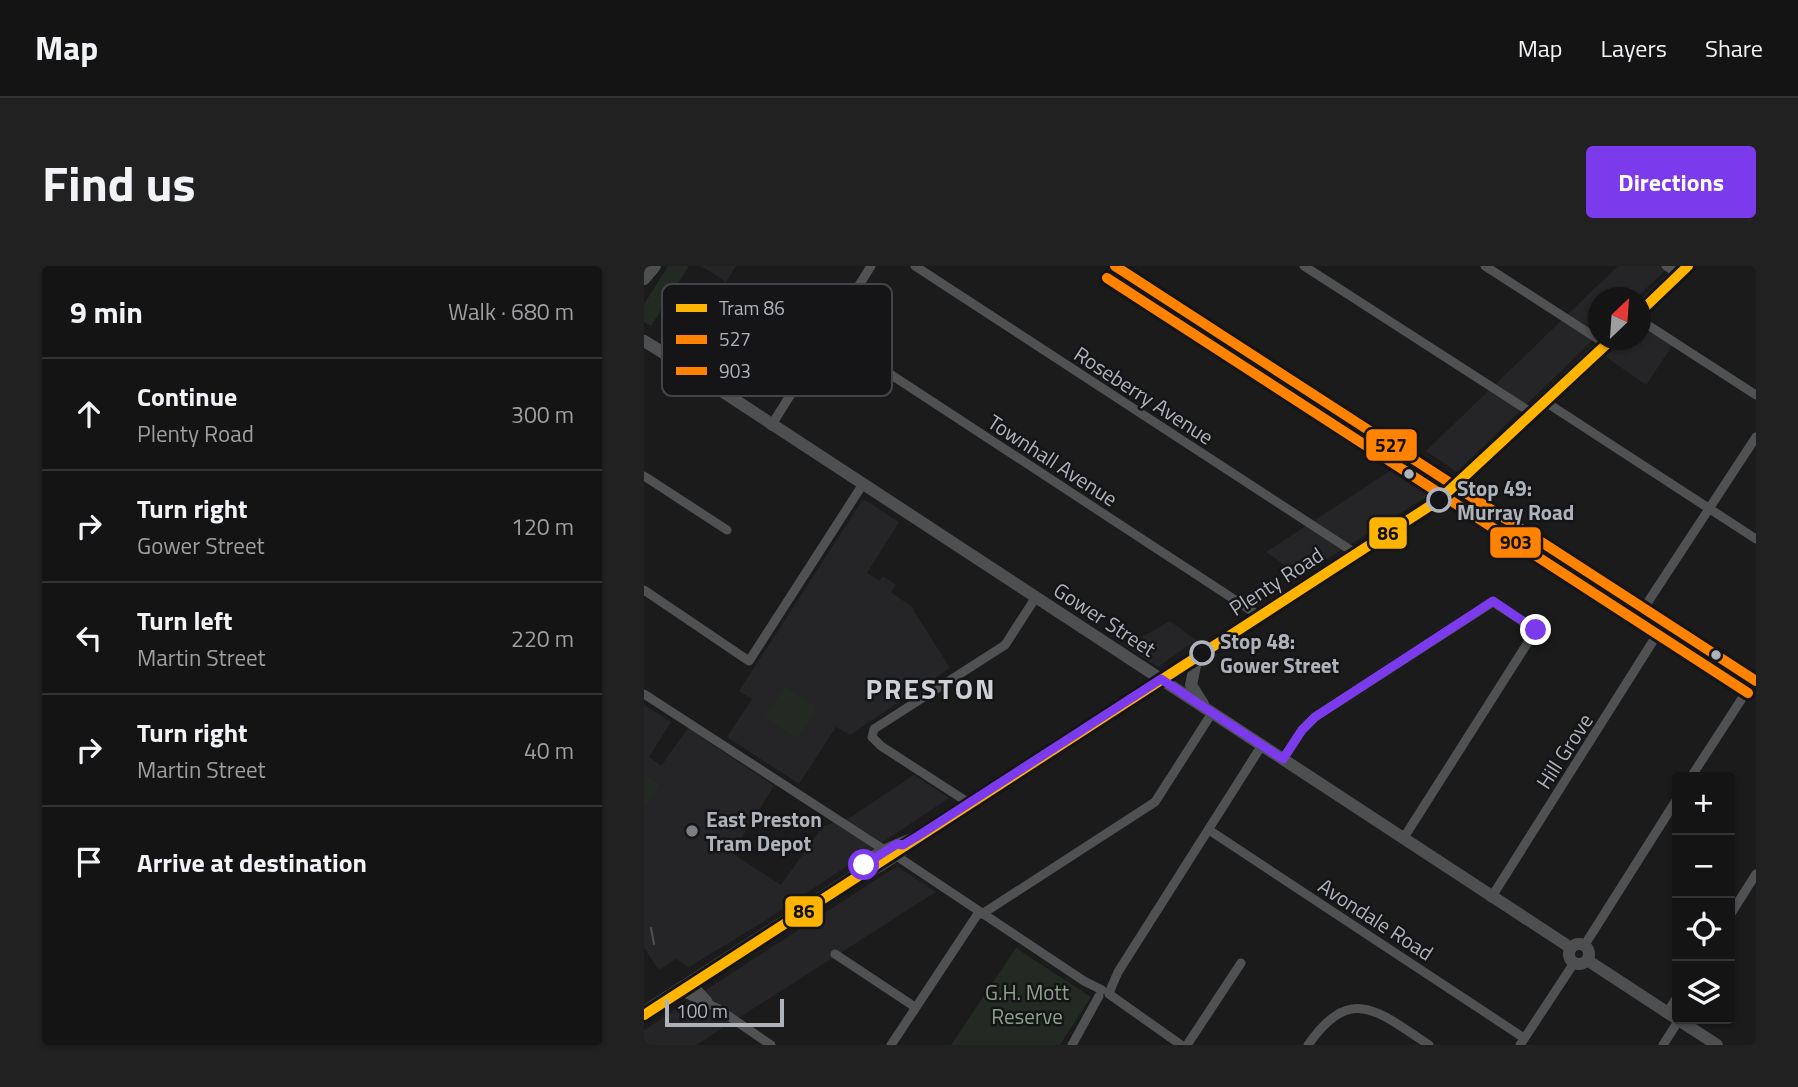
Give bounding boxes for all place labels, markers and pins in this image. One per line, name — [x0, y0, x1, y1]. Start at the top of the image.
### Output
unlabelled marker — [1402, 467, 1416, 481]
place label: Stop 49: Murray Road — [1457, 472, 1574, 528]
marker: Stop 49: Murray Road — [1427, 488, 1451, 512]
place label: Stop 48: Gower Street — [1220, 625, 1340, 681]
marker: Stop 48: Gower Street — [1190, 641, 1214, 665]
unlabelled marker — [1709, 648, 1723, 662]
place label: East Preston Tram Depot — [706, 803, 822, 859]
marker: East Preston Tram Depot — [684, 823, 700, 839]

